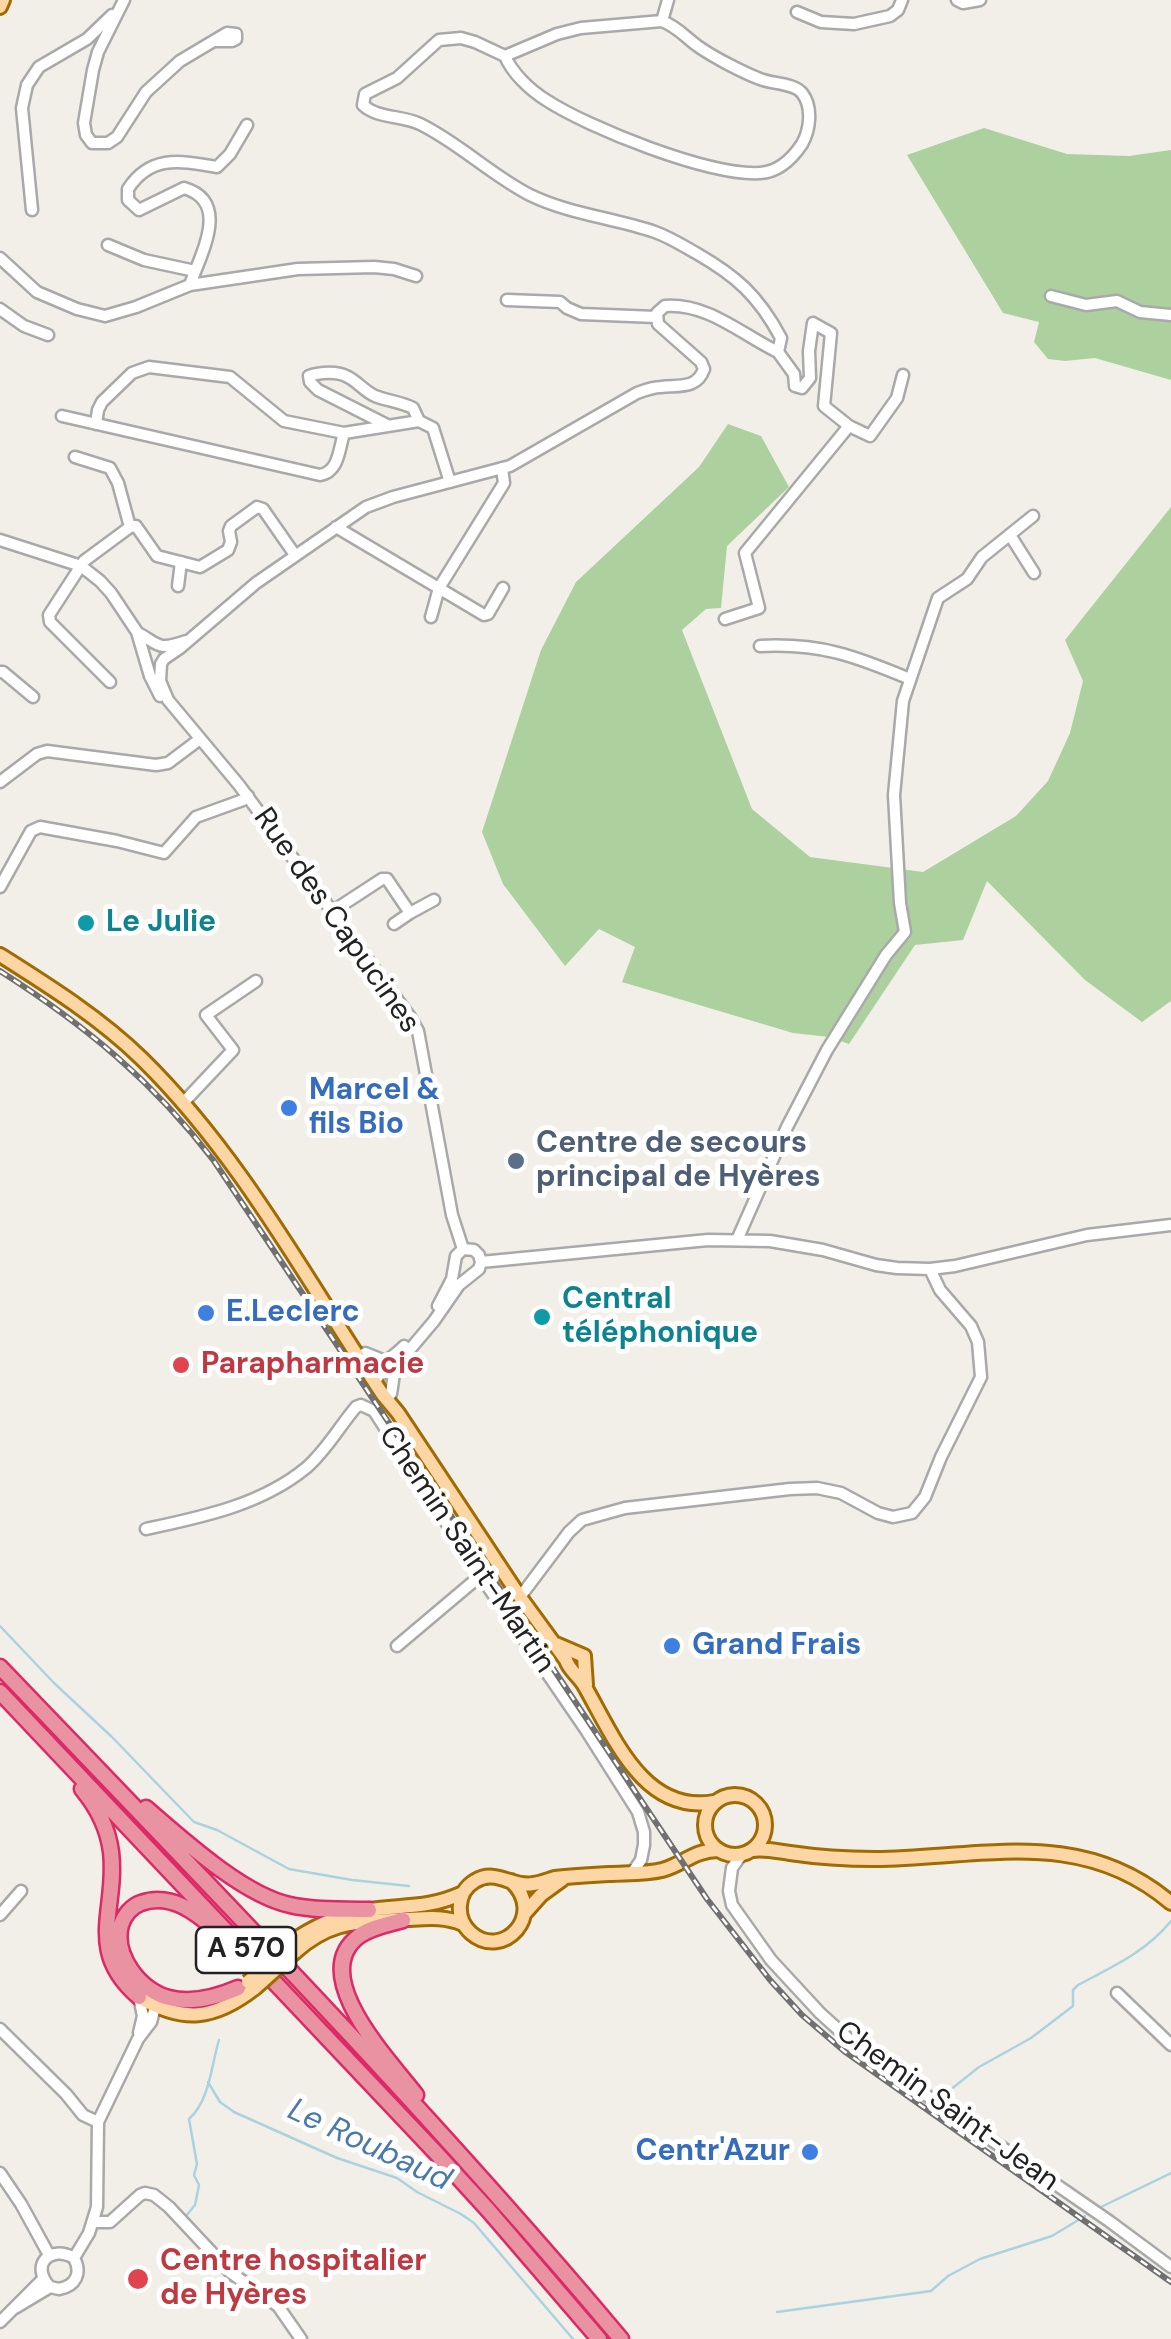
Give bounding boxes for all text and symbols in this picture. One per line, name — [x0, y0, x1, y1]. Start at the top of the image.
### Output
street label: Rue des Capucines — [245, 802, 427, 1040]
place label: Le Julie — [106, 905, 216, 941]
marker: Le Julie — [75, 912, 97, 934]
place label: Marcel & fils Bio — [309, 1073, 440, 1144]
marker: Marcel & fils Bio — [278, 1097, 300, 1119]
place label: Centre de secours principal de Hyères — [536, 1126, 820, 1196]
marker: Centre de secours principal de Hyères — [505, 1150, 527, 1172]
place label: Central téléphonique — [562, 1282, 758, 1352]
place label: E.Leclerc — [226, 1295, 360, 1331]
marker: E.Leclerc — [195, 1302, 217, 1324]
marker: Central téléphonique — [531, 1306, 553, 1328]
place label: Parapharmacie — [201, 1347, 424, 1383]
marker: Parapharmacie — [170, 1354, 192, 1376]
street label: Chemin Saint-Martin — [370, 1420, 562, 1680]
place label: Grand Frais — [692, 1628, 861, 1664]
marker: Grand Frais — [661, 1635, 683, 1657]
road number: A 570 — [196, 1927, 296, 1973]
street label: Chemin Saint-Jean — [829, 2014, 1065, 2200]
water label: Le Roubaud — [281, 2092, 457, 2200]
place label: Centr'Azur — [635, 2134, 790, 2170]
marker: Centr'Azur — [799, 2141, 821, 2163]
place label: Centre hospitalier de Hyères — [160, 2244, 427, 2314]
marker: Centre hospitalier de Hyères — [125, 2266, 151, 2292]

